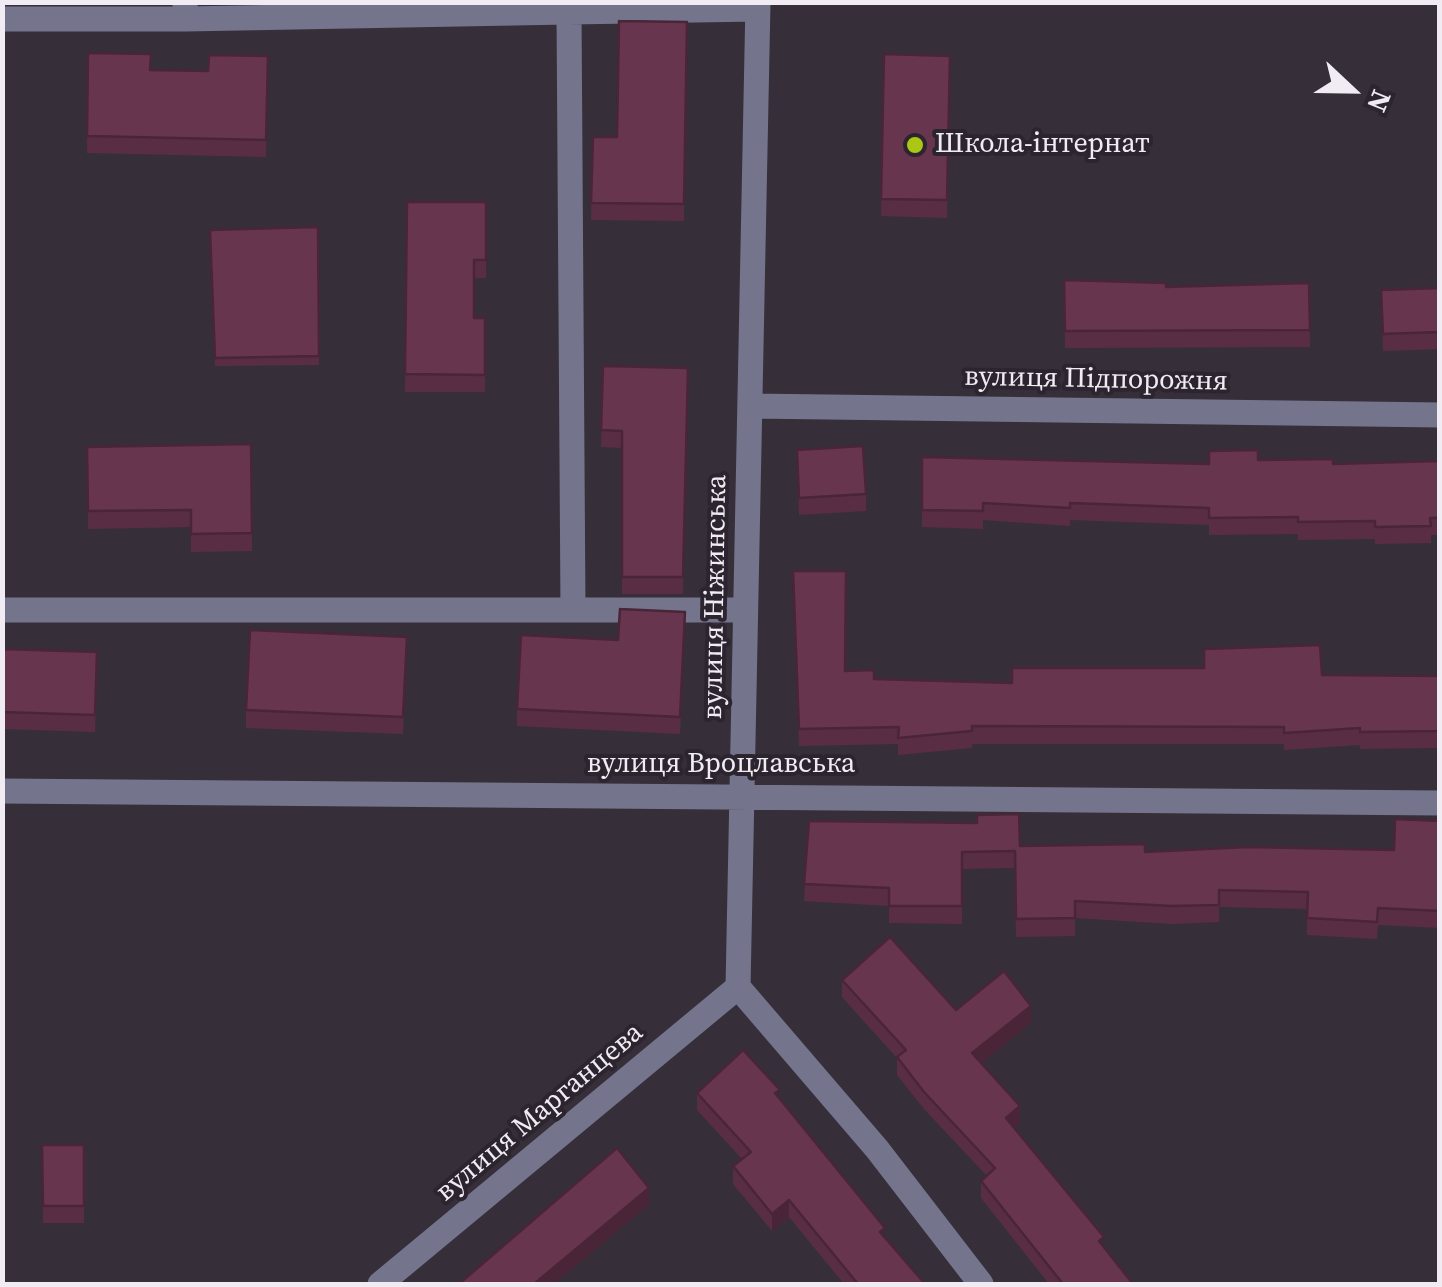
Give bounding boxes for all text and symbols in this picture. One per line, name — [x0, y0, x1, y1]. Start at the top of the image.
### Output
north arrow — [1302, 40, 1402, 140]
text: N — [1358, 85, 1401, 118]
place label: Школа-інтернат — [935, 128, 1150, 162]
marker: Школа-інтернат — [904, 134, 926, 156]
street label: вулиця Підпорожня — [964, 361, 1228, 399]
street label: вулиця Ніжинська — [697, 474, 735, 720]
street label: вулиця Вроцлавська — [587, 748, 855, 782]
street label: вулиця Марганцева — [430, 1017, 650, 1209]

